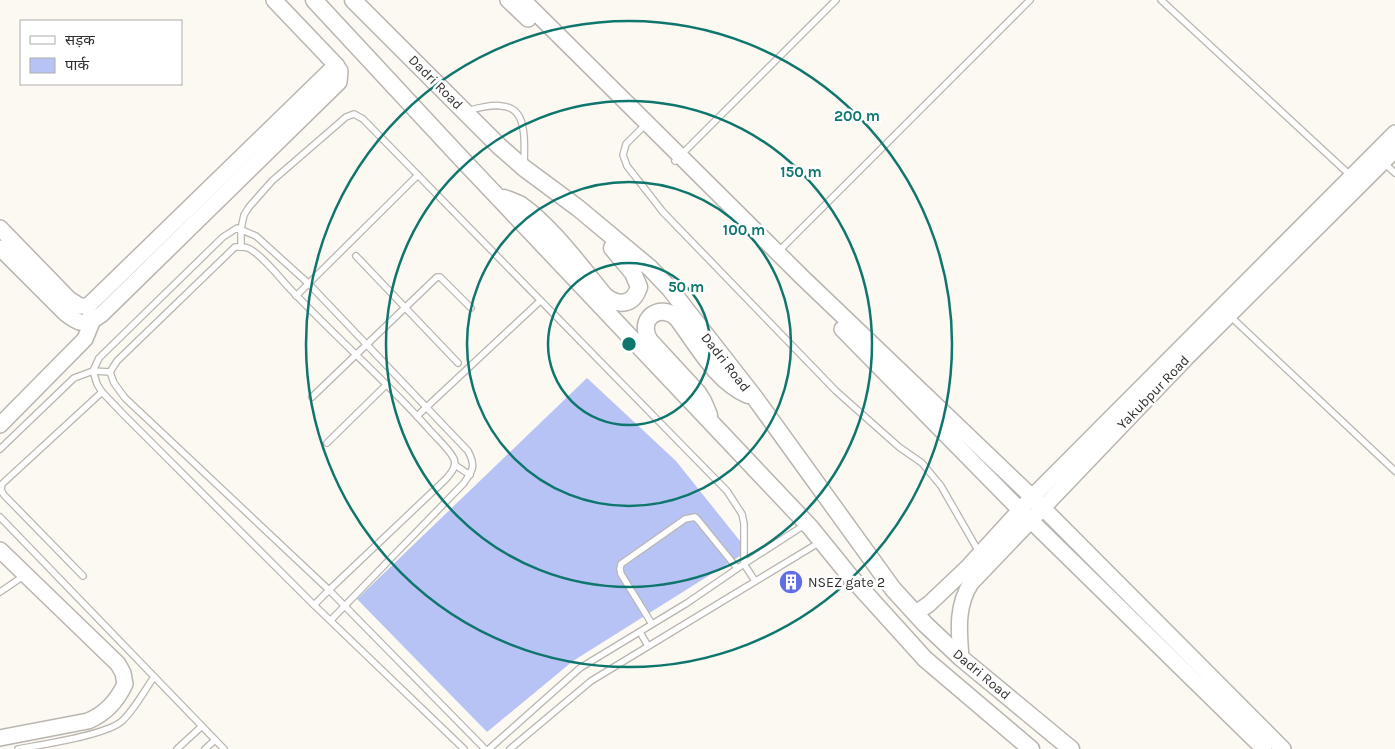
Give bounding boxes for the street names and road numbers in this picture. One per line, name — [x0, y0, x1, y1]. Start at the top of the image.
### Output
street label: Dadri Road — [405, 52, 466, 113]
street label: Dadri Road — [697, 329, 754, 395]
street label: Yakubpur Road — [1114, 352, 1193, 433]
street label: Dadri Road — [949, 645, 1014, 703]

